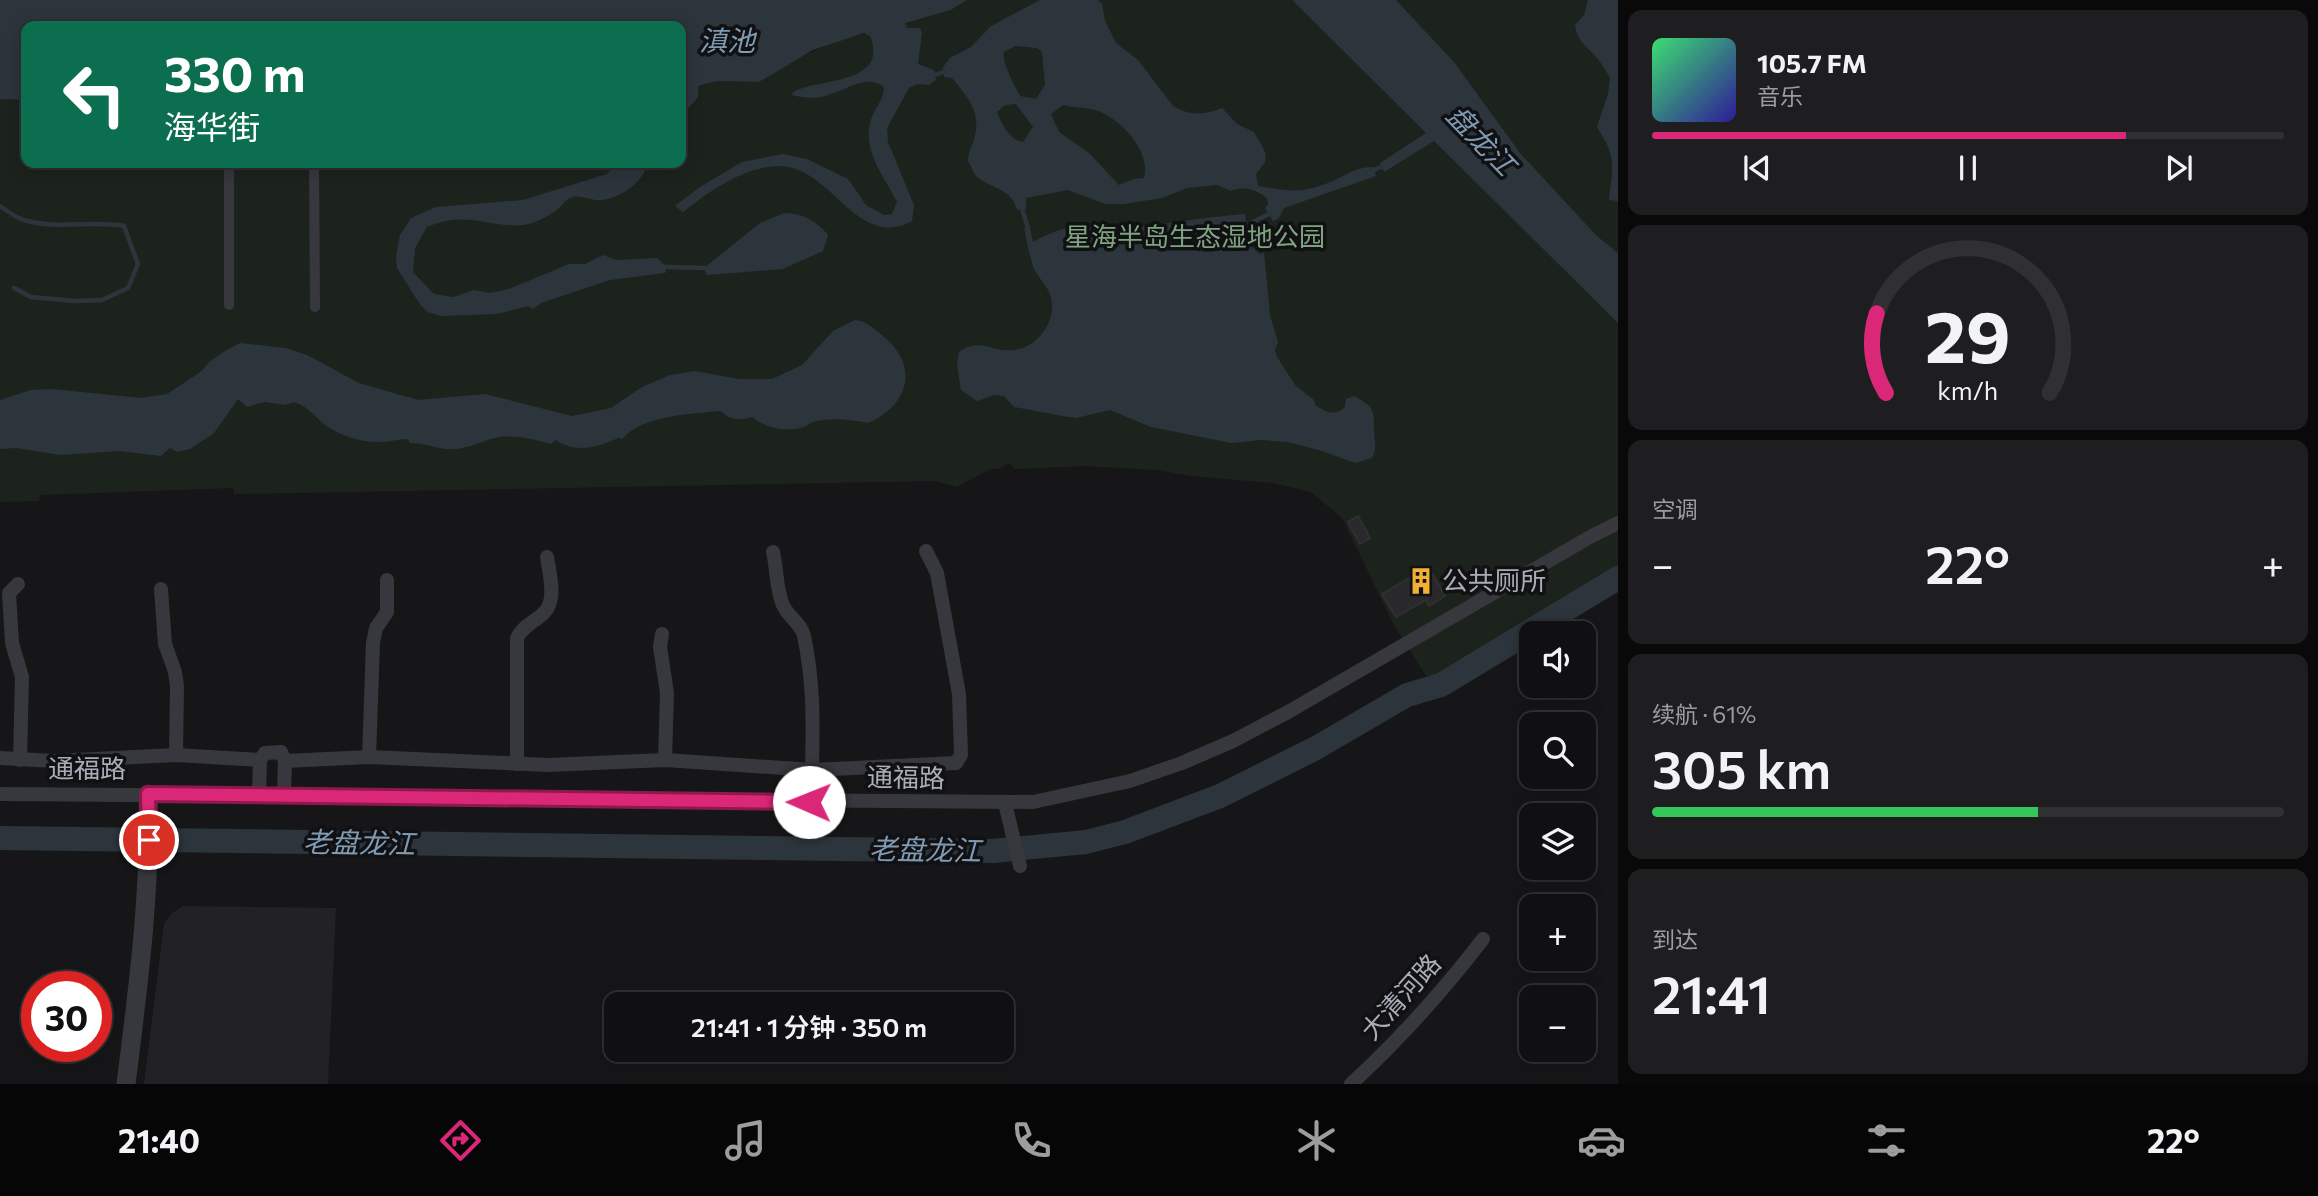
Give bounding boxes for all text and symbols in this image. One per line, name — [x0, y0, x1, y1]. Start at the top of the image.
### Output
water label: 滇池 — [699, 23, 758, 57]
text: 330 m — [164, 42, 305, 102]
text: 105.7 FM — [1757, 47, 1867, 78]
icon: left — [49, 49, 140, 140]
text: 音乐 — [1757, 82, 1803, 110]
water label: 盘龙江 — [1440, 97, 1525, 183]
text: 海华街 — [164, 106, 260, 146]
icon: previous — [1738, 149, 1776, 187]
icon: pause — [1949, 149, 1987, 187]
icon: next — [2160, 149, 2198, 187]
park label: 星海半岛生态湿地公园 — [1065, 220, 1325, 251]
text: 29 — [1925, 290, 2011, 379]
text: km/h — [1938, 375, 1998, 405]
text: 空调 — [1652, 495, 1698, 523]
text: 22° — [1925, 531, 2010, 595]
text: − — [1652, 540, 1674, 587]
text: + — [2262, 540, 2284, 587]
place label: 公共厕所 — [1442, 564, 1546, 595]
building icon: 公共厕所 — [1406, 566, 1436, 596]
map controls — [1519, 621, 1596, 1062]
button: sound — [1519, 621, 1596, 698]
text: 续航 · 61% — [1652, 700, 1756, 728]
button: search — [1519, 712, 1596, 789]
text: 305 km — [1652, 736, 1831, 800]
street label: 通福路 — [48, 752, 126, 783]
street label: 通福路 — [867, 760, 945, 793]
position arrow — [772, 765, 846, 839]
button: layers — [1519, 803, 1596, 880]
pin — [119, 810, 179, 870]
icon: arrive — [130, 821, 168, 859]
water label: 老盘龙江 — [303, 824, 418, 860]
water label: 老盘龙江 — [869, 831, 984, 867]
button: + — [1519, 894, 1596, 971]
text: 到达 — [1652, 925, 1698, 953]
street label: 大清河路 — [1354, 947, 1446, 1045]
text: 21:41 — [1652, 961, 1771, 1025]
speed limit sign: 30 — [21, 971, 112, 1062]
button: − — [1519, 985, 1596, 1062]
text: 21:41 · 1 分钟 · 350 m — [691, 1011, 927, 1042]
icon: directions — [436, 1116, 485, 1165]
icon: music — [721, 1116, 770, 1165]
icon: phone — [1007, 1116, 1056, 1165]
icon: climate — [1292, 1116, 1341, 1165]
icon: car — [1577, 1116, 1626, 1165]
icon: filters — [1862, 1116, 1911, 1165]
text: 21:40 — [118, 1120, 200, 1160]
text: 22° — [2147, 1120, 2200, 1160]

